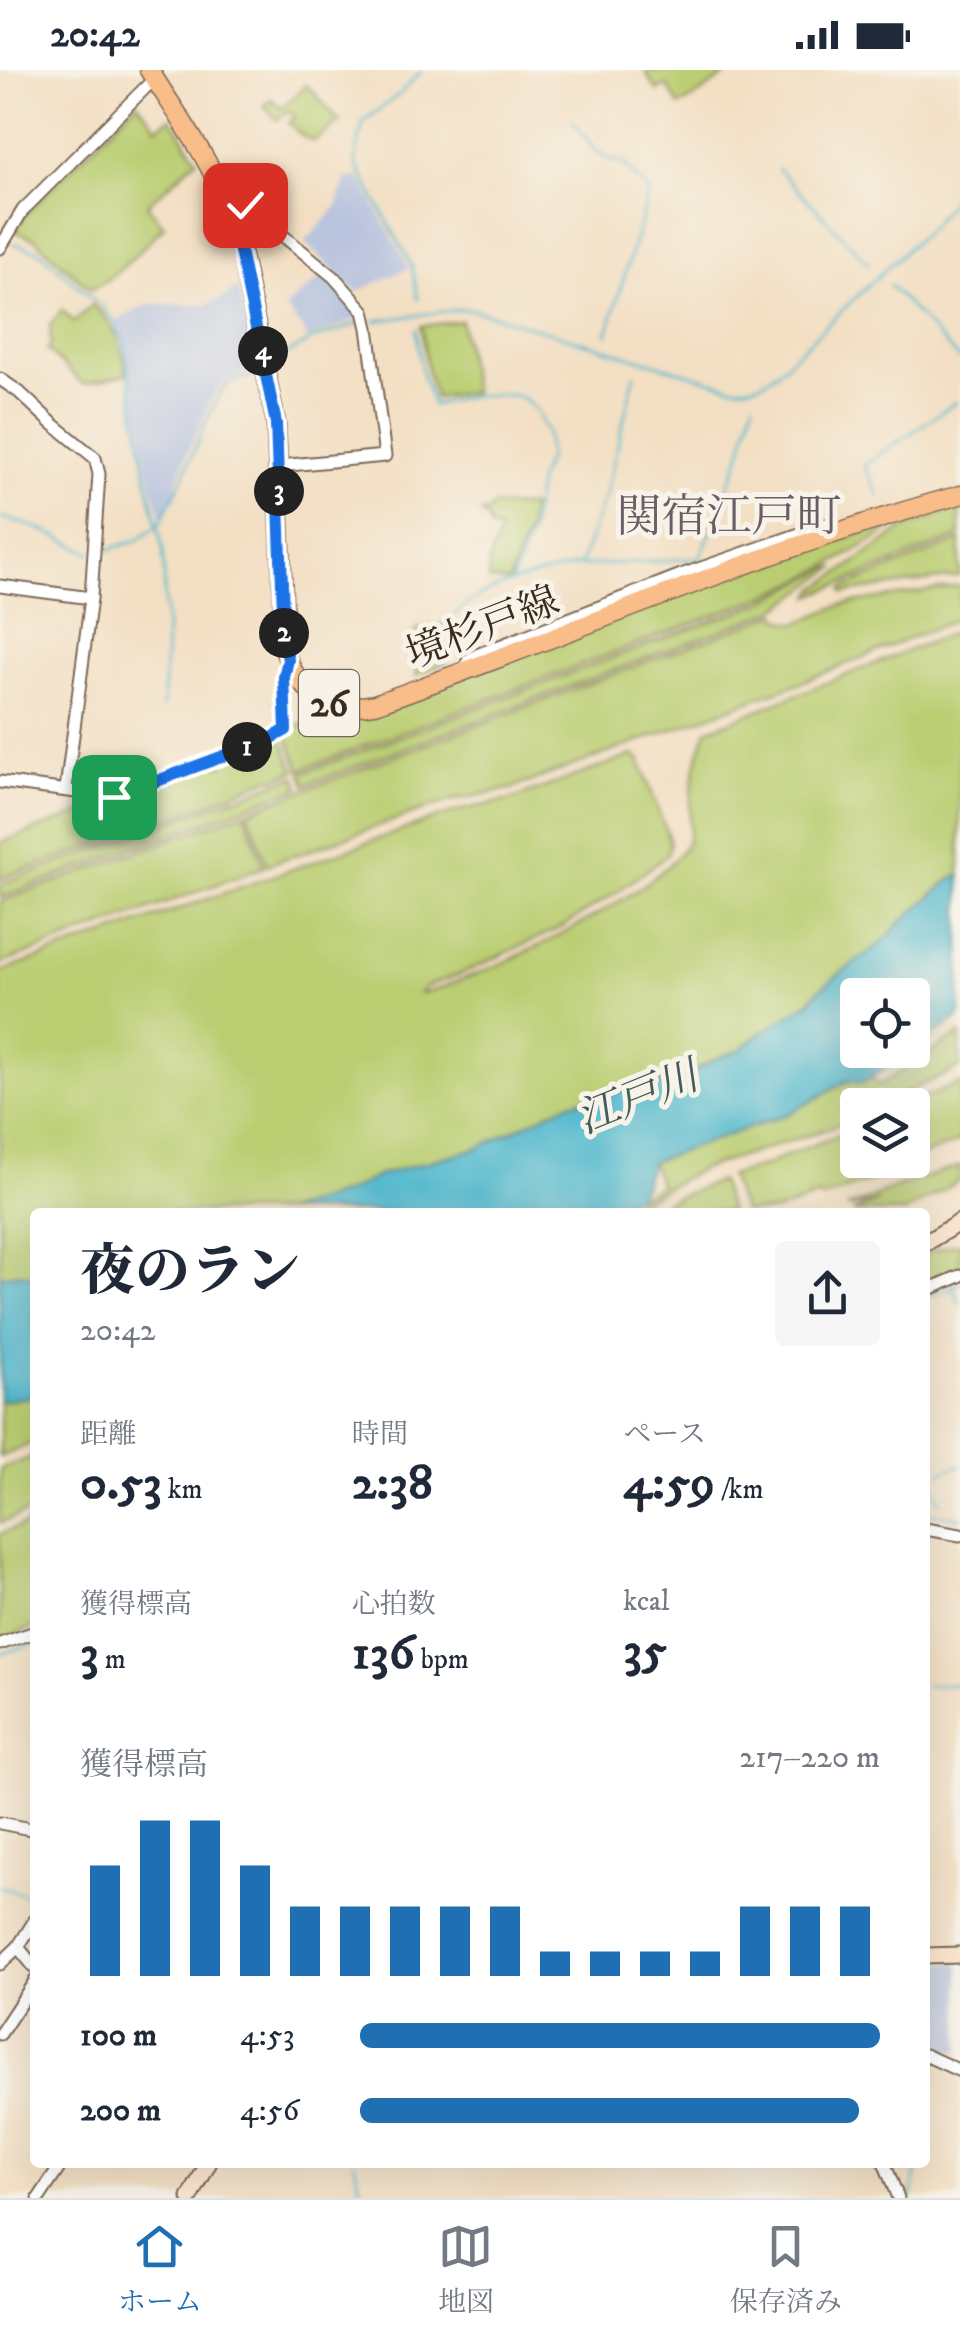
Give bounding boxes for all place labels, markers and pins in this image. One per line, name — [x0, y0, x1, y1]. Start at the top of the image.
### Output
pin — [203, 163, 288, 248]
pin: 4 — [238, 326, 288, 376]
pin: 3 — [254, 466, 304, 516]
pin: 2 — [259, 608, 309, 658]
pin: 1 — [222, 722, 272, 772]
pin — [72, 755, 157, 840]

